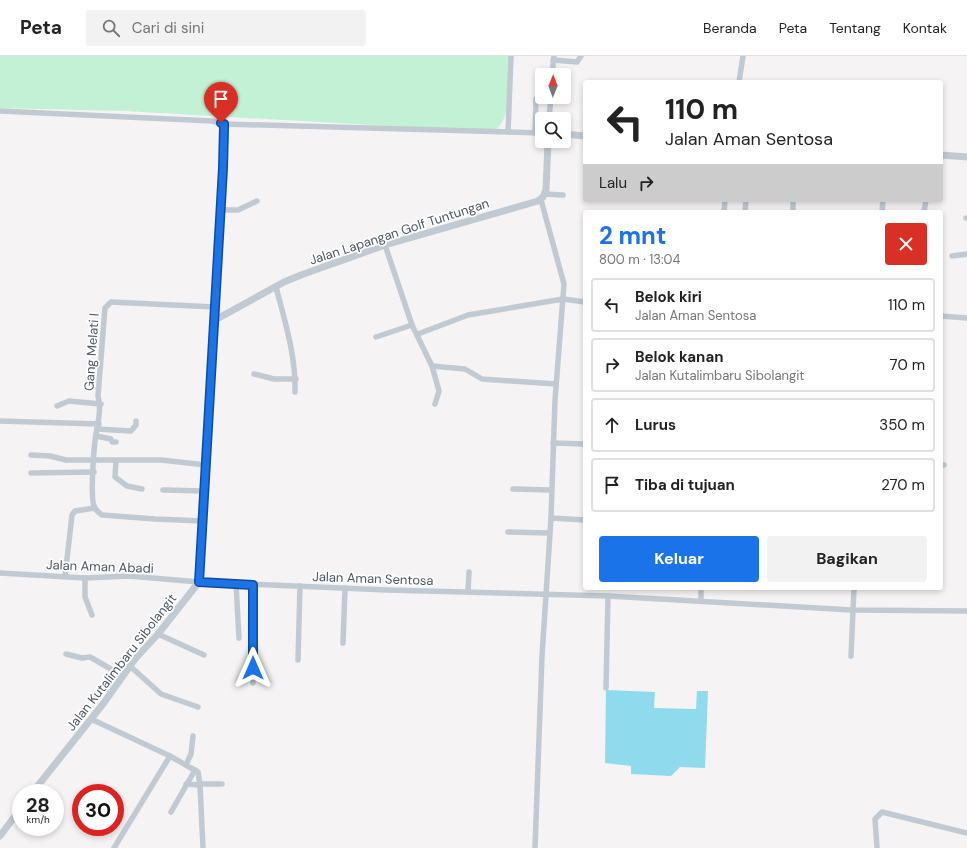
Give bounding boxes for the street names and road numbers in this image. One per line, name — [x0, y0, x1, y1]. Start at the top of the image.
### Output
street label: Jalan Lapangan Golf Tuntungan — [307, 194, 491, 269]
street label: Gang Melati I — [80, 313, 103, 392]
street label: Jalan Aman Abadi — [46, 556, 154, 577]
street label: Jalan Aman Sentosa — [312, 568, 434, 589]
street label: Jalan Kutalimbaru Sibolangit — [63, 590, 180, 734]

